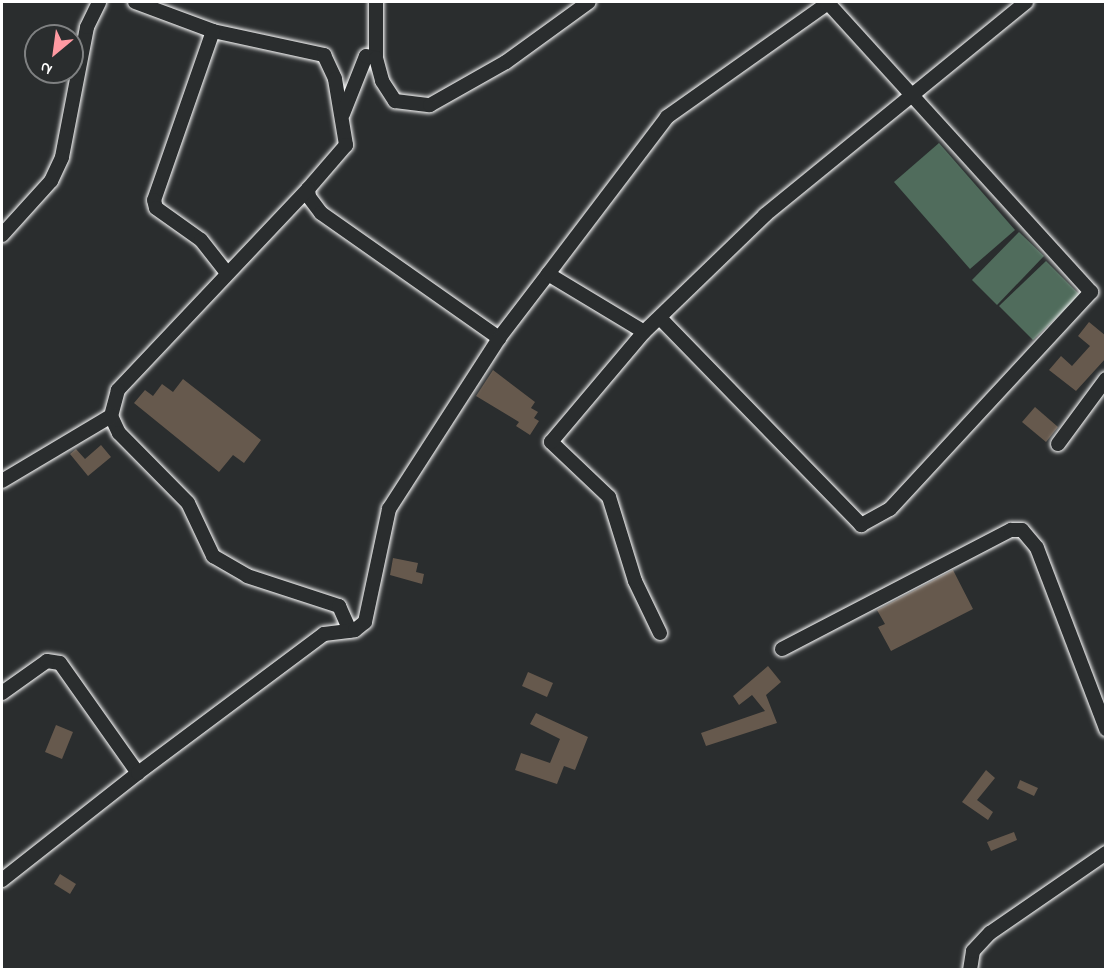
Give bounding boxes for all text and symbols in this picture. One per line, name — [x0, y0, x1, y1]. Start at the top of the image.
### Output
north arrow — [24, 24, 84, 84]
text: N — [36, 55, 57, 81]

